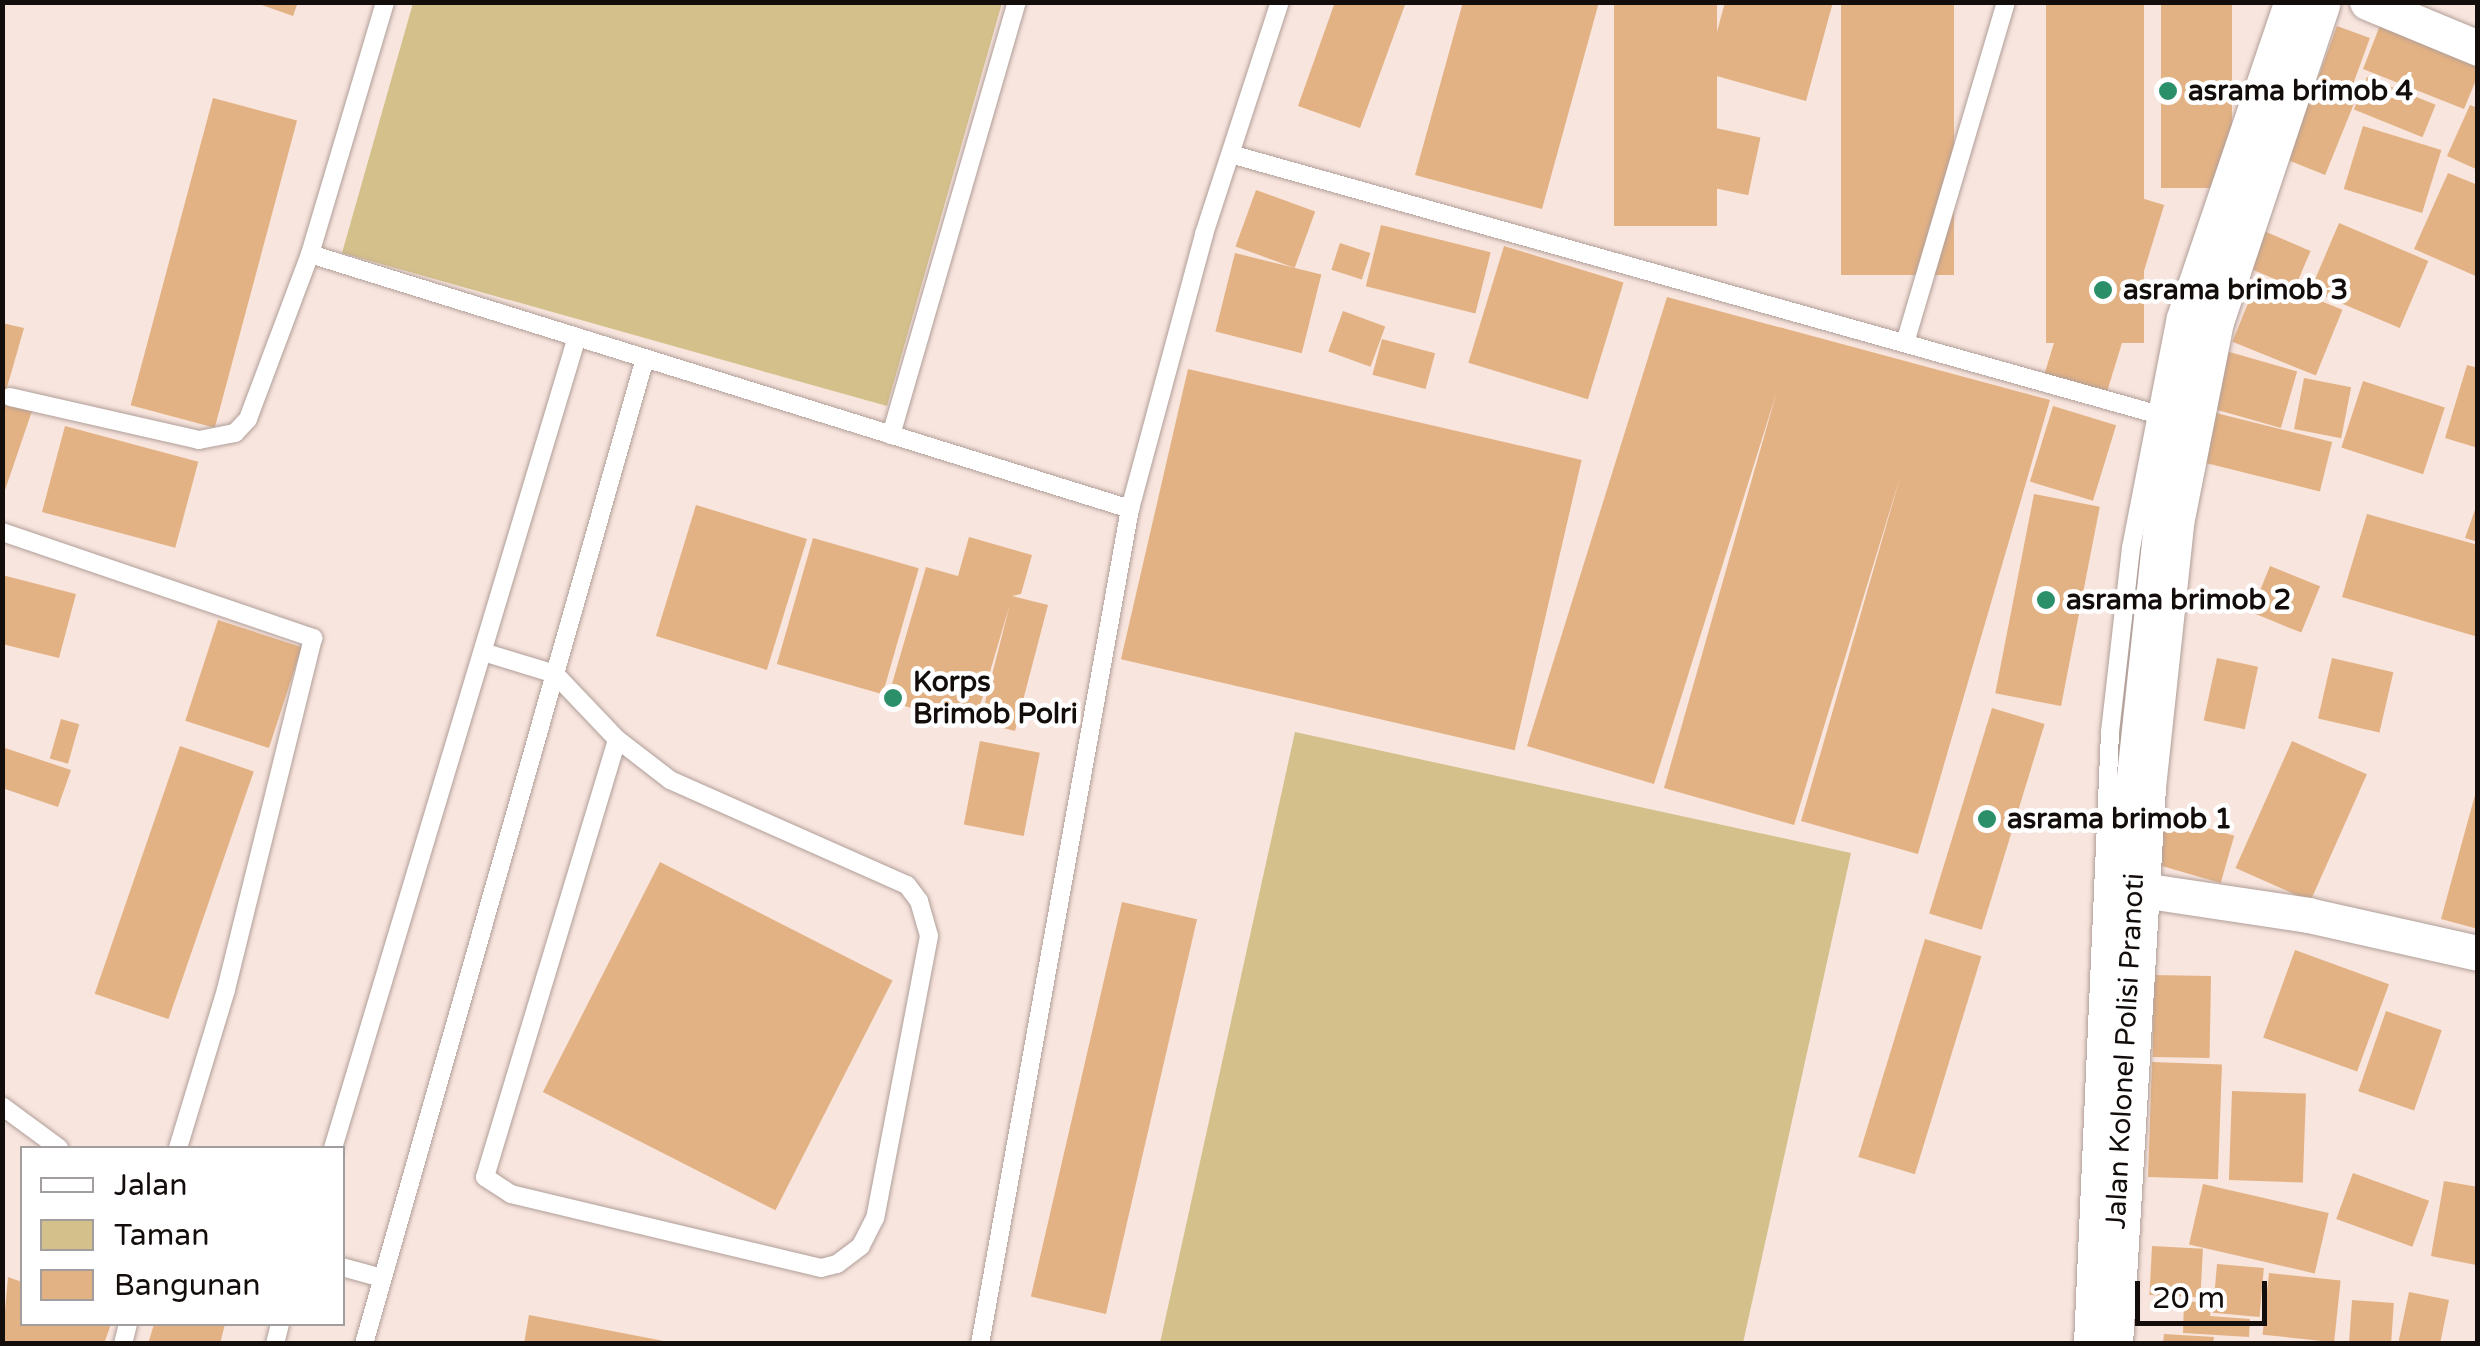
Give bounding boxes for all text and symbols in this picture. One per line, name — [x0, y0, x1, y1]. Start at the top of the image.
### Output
place label: asrama brimob 4 — [2188, 74, 2413, 108]
marker: asrama brimob 4 — [2157, 80, 2179, 102]
place label: asrama brimob 3 — [2123, 273, 2348, 307]
marker: asrama brimob 3 — [2092, 279, 2114, 301]
place label: asrama brimob 2 — [2066, 583, 2291, 617]
marker: asrama brimob 2 — [2035, 589, 2057, 611]
place label: Korps Brimob Polri — [913, 665, 1078, 731]
marker: Korps Brimob Polri — [882, 687, 904, 709]
place label: asrama brimob 1 — [2007, 802, 2232, 836]
marker: asrama brimob 1 — [1976, 808, 1998, 830]
street label: Jalan Kolonel Polisi Pranoti — [2099, 872, 2151, 1230]
legend — [20, 1146, 345, 1326]
text: Jalan — [114, 1167, 187, 1204]
text: Taman — [114, 1217, 209, 1254]
scale bar — [2140, 1261, 2272, 1323]
text: Bangunan — [114, 1267, 261, 1304]
text: 20 m — [2152, 1280, 2225, 1317]

